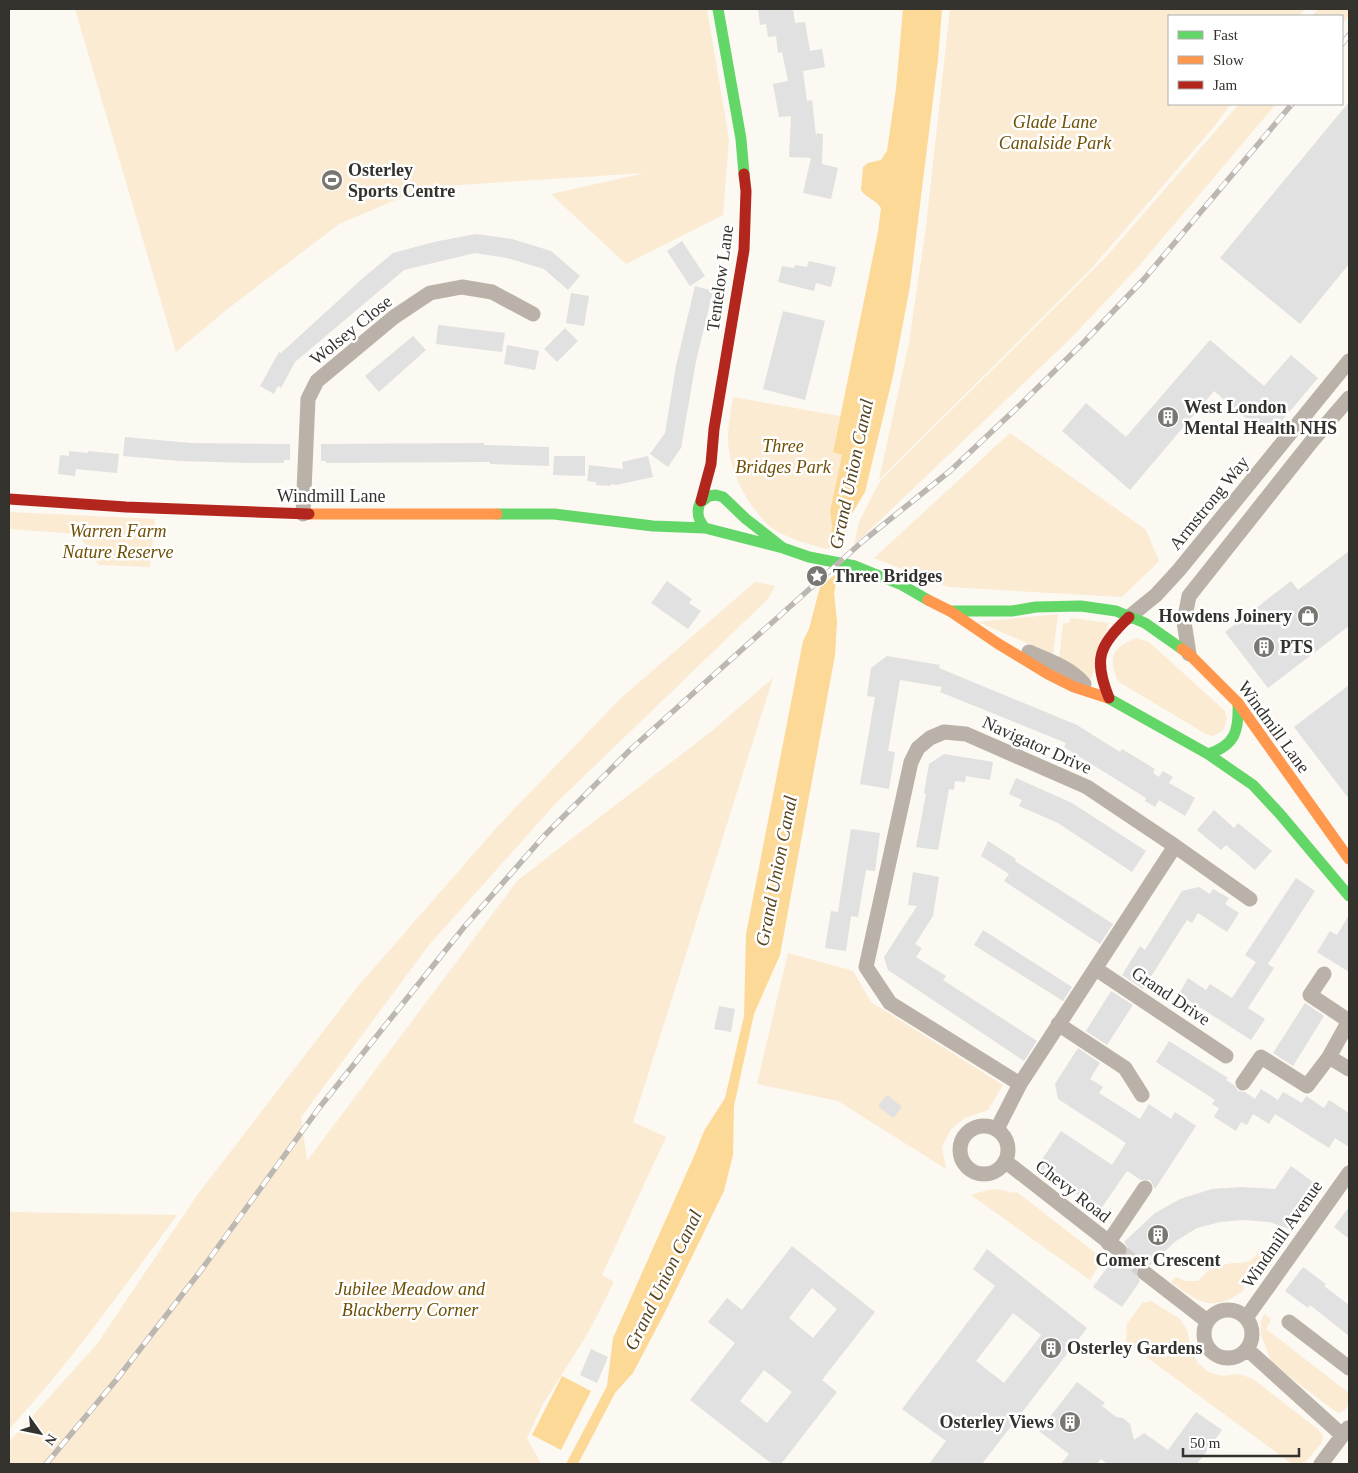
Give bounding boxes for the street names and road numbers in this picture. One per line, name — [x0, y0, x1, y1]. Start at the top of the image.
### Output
street label: Tentelow Lane — [703, 224, 737, 332]
street label: Wolsey Close — [306, 291, 396, 369]
street label: Armstrong Way — [1165, 452, 1253, 554]
street label: Windmill Lane — [277, 486, 385, 506]
street label: Windmill Lane — [1234, 677, 1314, 777]
street label: Navigator Drive — [979, 712, 1095, 778]
street label: Grand Drive — [1128, 962, 1214, 1030]
street label: Chevy Road — [1032, 1156, 1114, 1226]
street label: Windmill Avenue — [1238, 1176, 1326, 1292]

